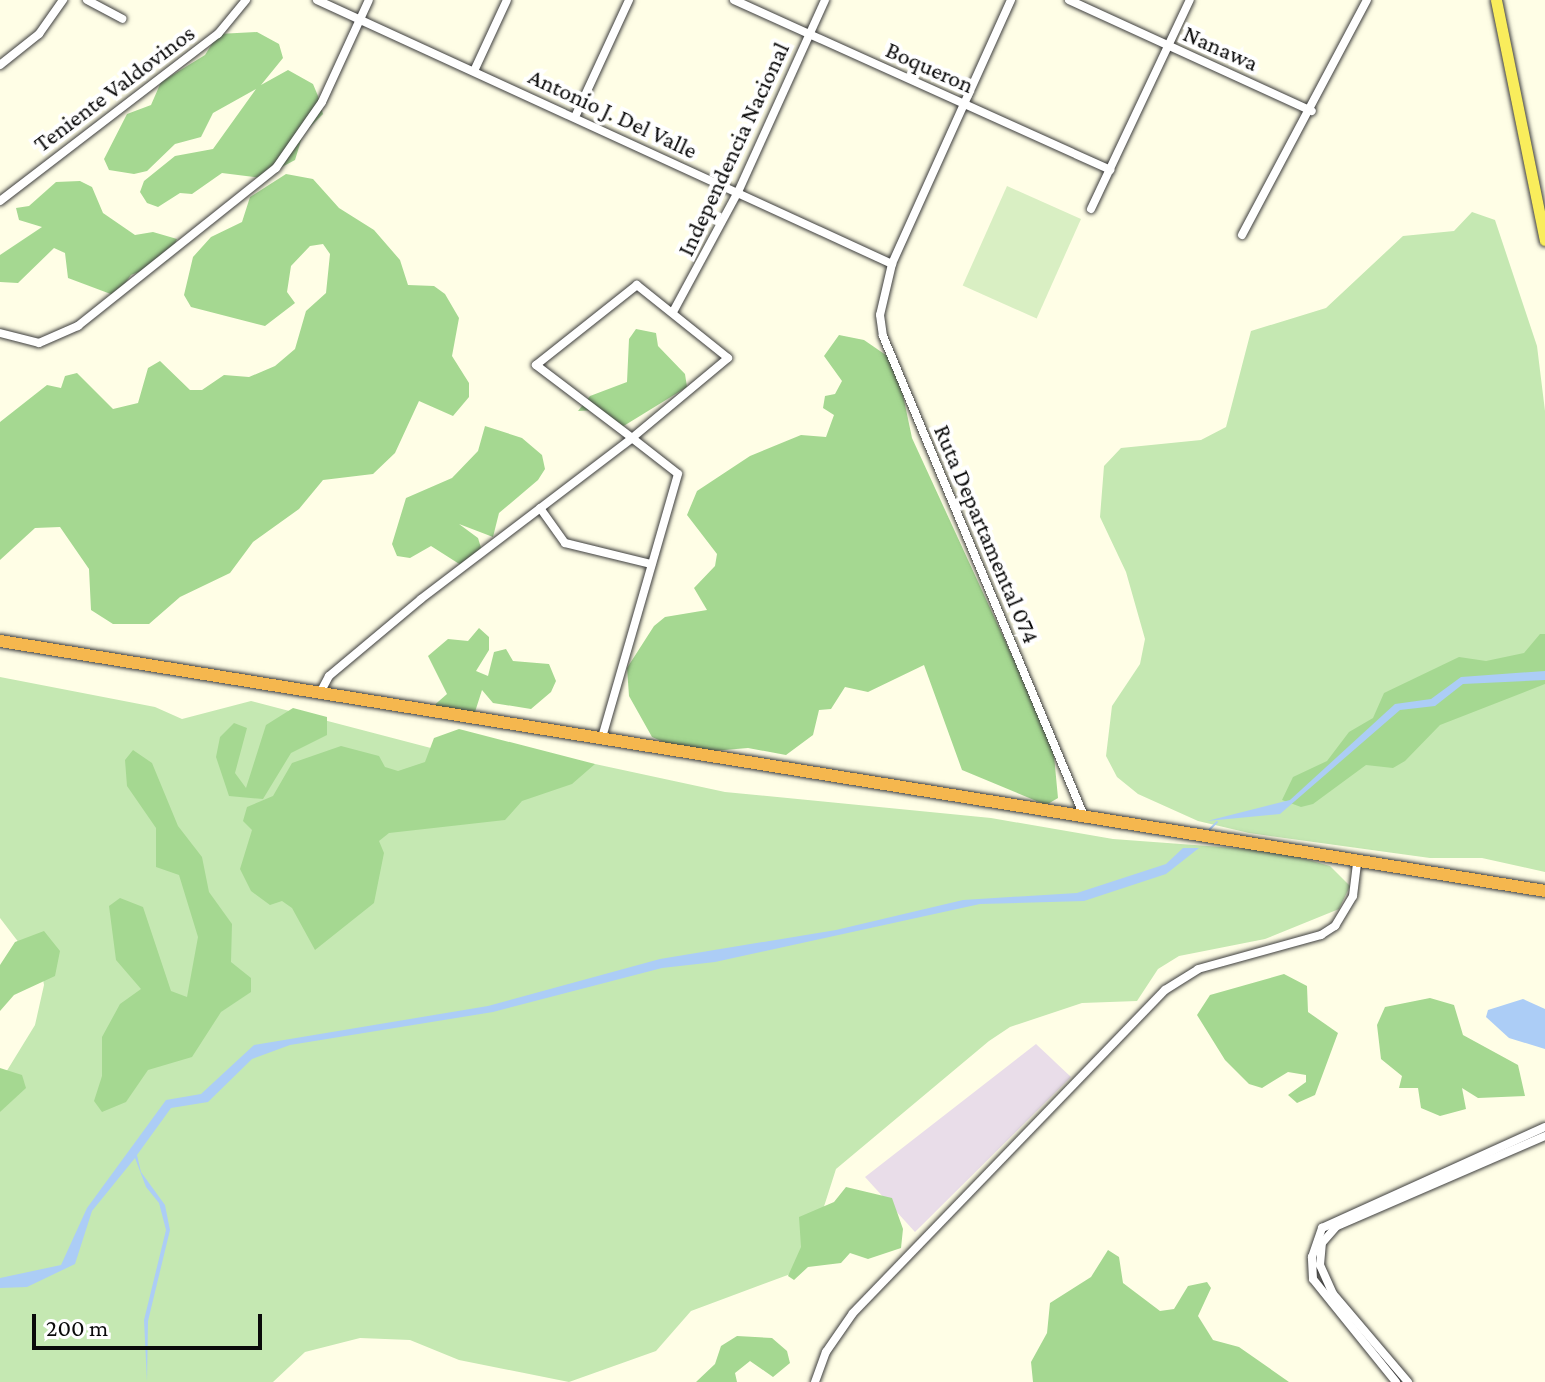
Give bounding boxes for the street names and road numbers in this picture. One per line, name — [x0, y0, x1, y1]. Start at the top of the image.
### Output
street label: Teniente Valdovinos — [28, 18, 200, 158]
street label: Nanawa — [1179, 19, 1263, 77]
street label: Boqueron — [881, 35, 979, 99]
street label: Independencia Nacional — [671, 38, 795, 260]
street label: Antonio J. Del Valle — [524, 61, 702, 165]
street label: Ruta Departamental 074 — [928, 420, 1046, 648]

